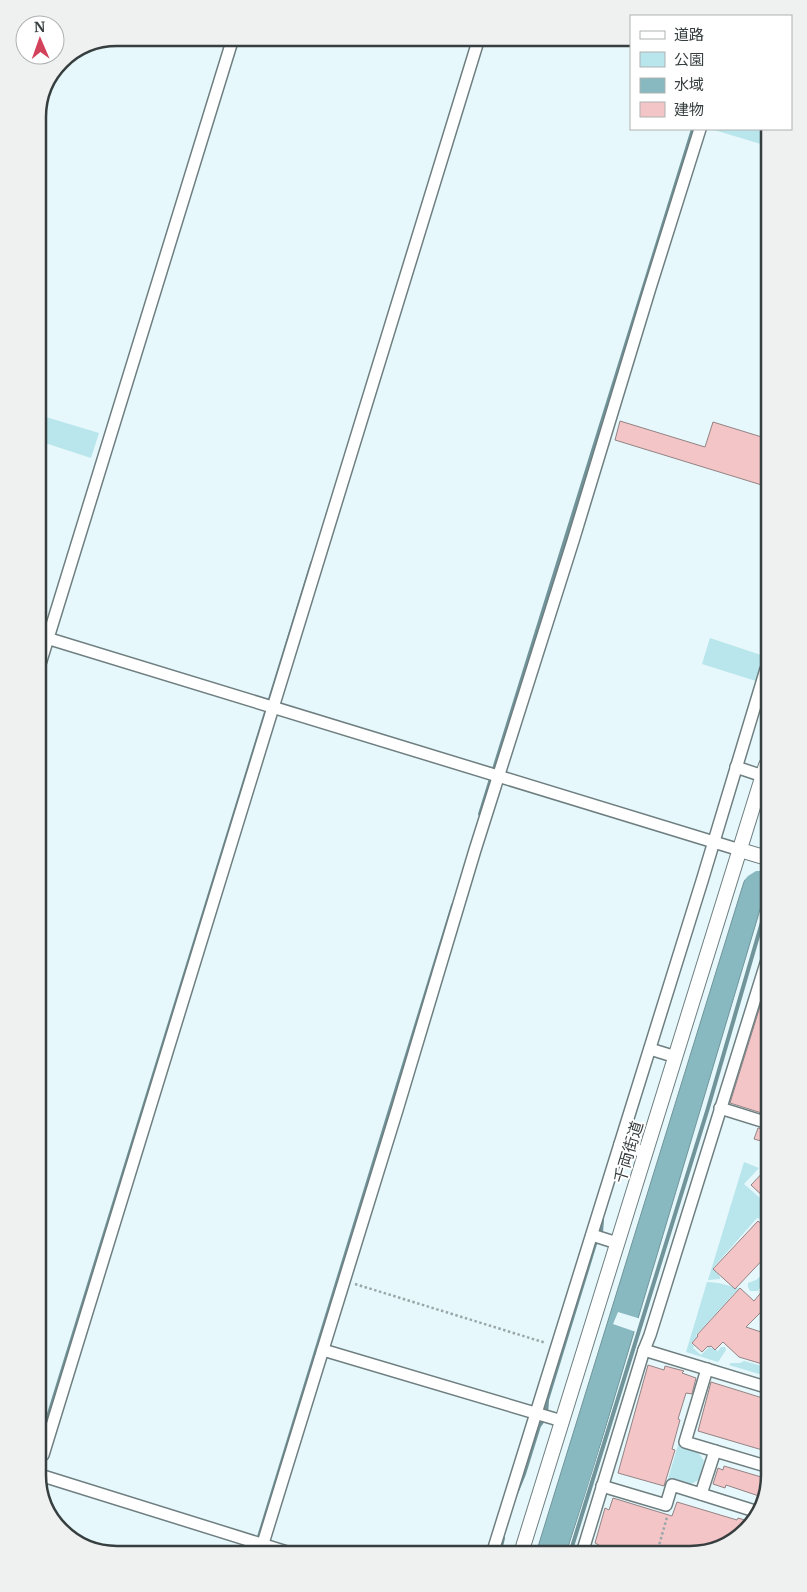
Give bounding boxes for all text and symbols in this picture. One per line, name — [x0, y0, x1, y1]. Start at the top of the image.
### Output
north arrow — [15, 15, 65, 65]
legend — [630, 15, 792, 130]
text: N — [34, 18, 45, 36]
text: 道路 — [674, 25, 704, 44]
text: 公園 — [674, 50, 704, 69]
text: 水域 — [674, 75, 704, 94]
text: 建物 — [674, 100, 704, 119]
street label: 千両街道 — [609, 1118, 647, 1186]

